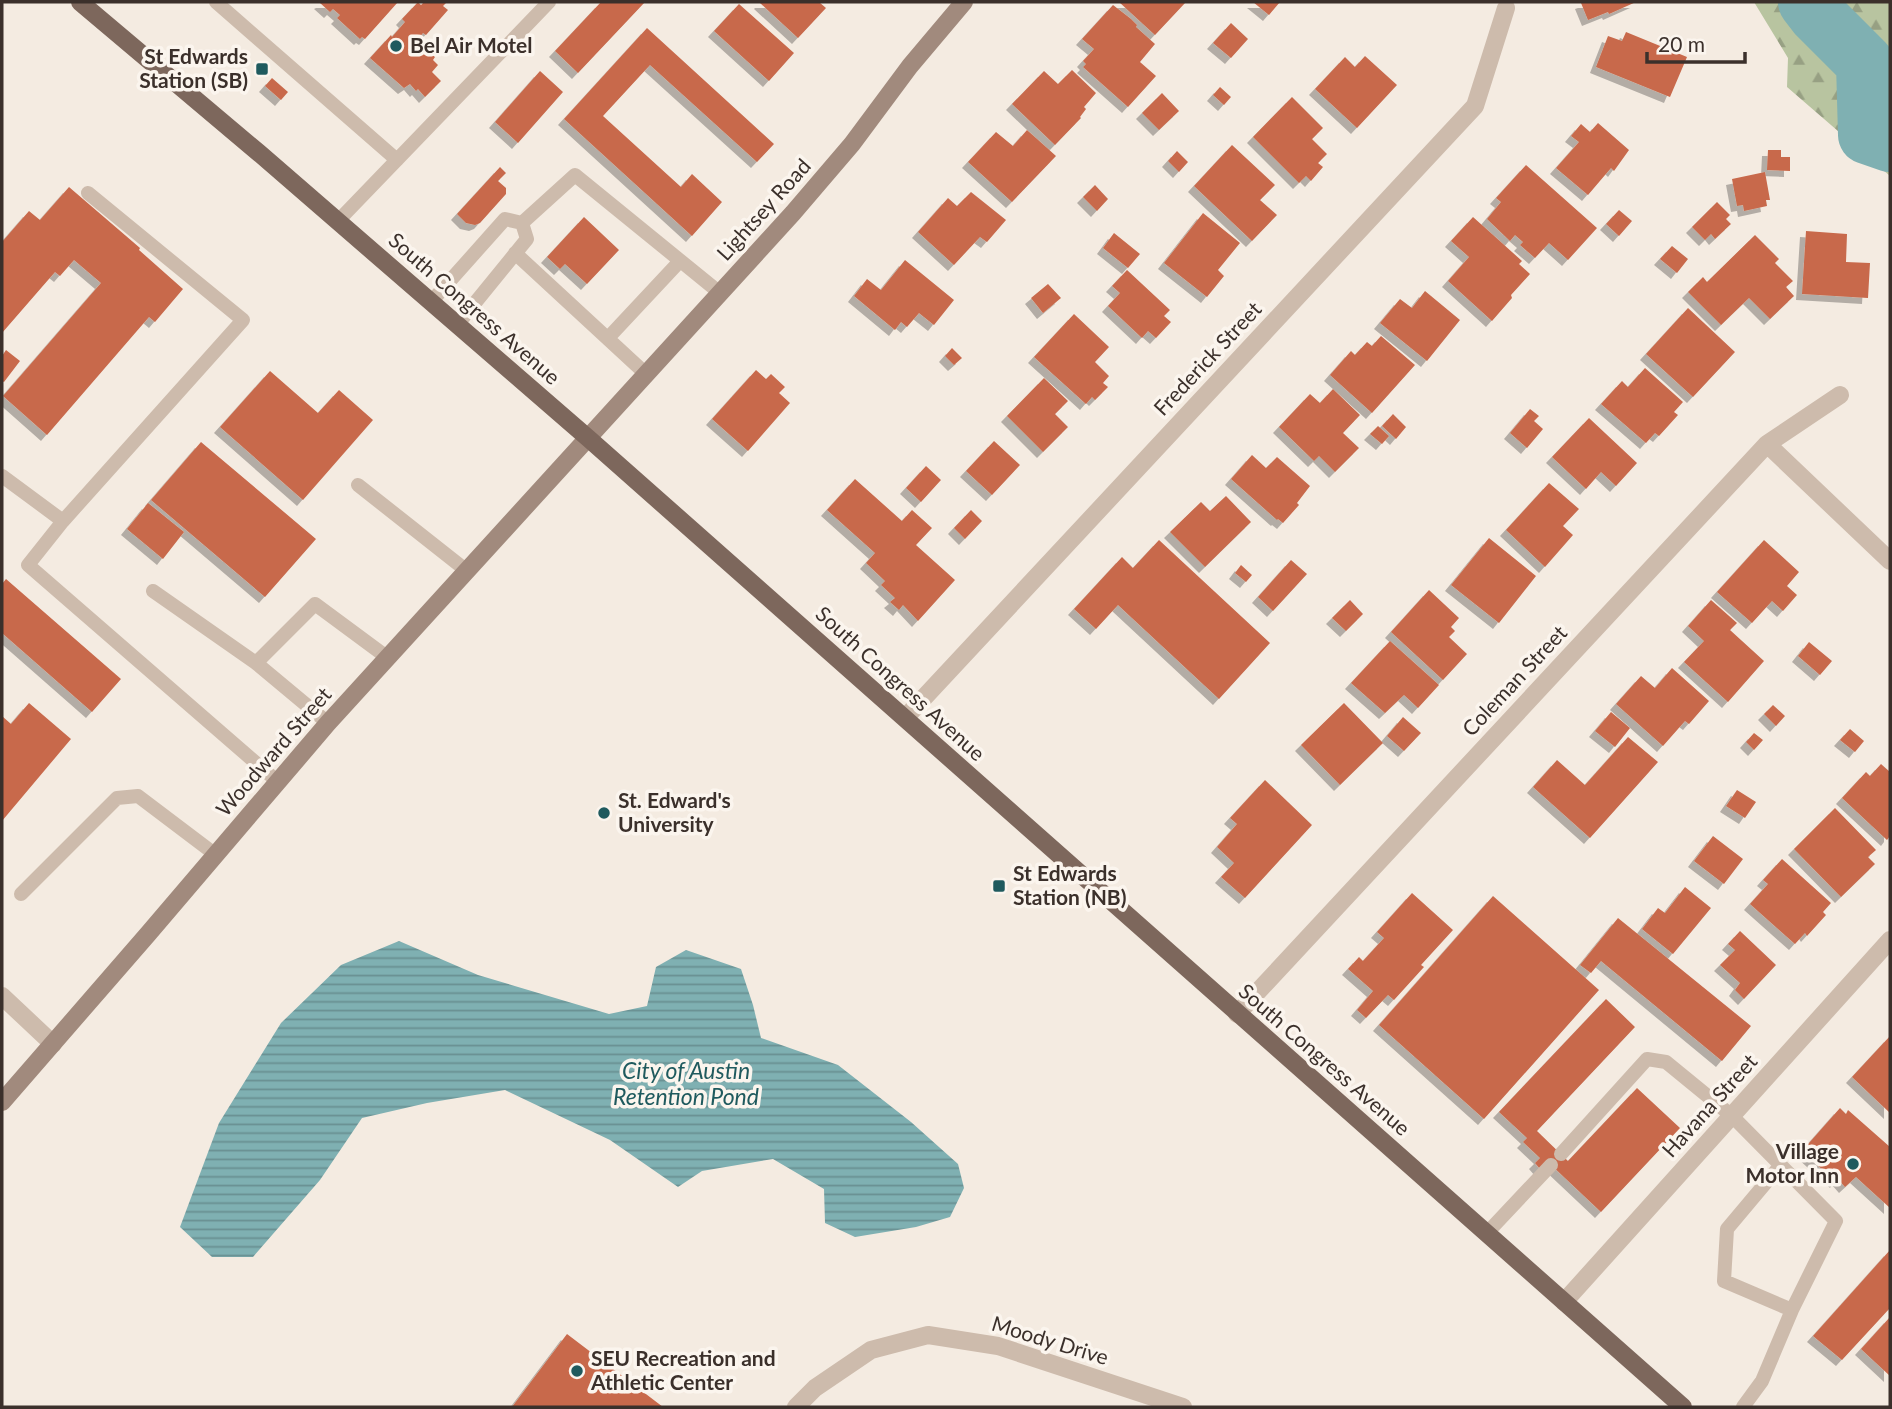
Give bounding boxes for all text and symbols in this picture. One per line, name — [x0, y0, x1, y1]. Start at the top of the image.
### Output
scale bar — [1647, 21, 1745, 65]
text: 20 m — [1658, 31, 1705, 56]
place label: Bel Air Motel — [410, 32, 532, 57]
marker: Bel Air Motel — [388, 38, 404, 54]
place label: St Edwards Station (SB) — [139, 43, 248, 92]
marker: St Edwards Station (SB) — [254, 61, 270, 77]
street label: Lightsey Road — [711, 153, 815, 265]
street label: South Congress Avenue — [384, 227, 566, 389]
street label: Frederick Street — [1148, 296, 1266, 420]
street label: South Congress Avenue — [811, 600, 991, 765]
street label: Coleman Street — [1456, 619, 1572, 740]
street label: Woodward Street — [210, 681, 336, 821]
place label: St. Edward's University — [618, 787, 731, 836]
marker: St. Edward's University — [596, 805, 612, 821]
place label: St Edwards Station (NB) — [1013, 860, 1126, 909]
marker: St Edwards Station (NB) — [991, 878, 1007, 894]
street label: South Congress Avenue — [1234, 978, 1416, 1140]
street label: Havana Street — [1656, 1048, 1762, 1162]
water label: City of Austin Retention Pond — [613, 1056, 759, 1110]
place label: Village Motor Inn — [1746, 1138, 1839, 1187]
marker: Village Motor Inn — [1845, 1156, 1861, 1172]
street label: Moody Drive — [989, 1310, 1112, 1369]
place label: SEU Recreation and Athletic Center — [590, 1345, 776, 1394]
marker: SEU Recreation and Athletic Center — [569, 1363, 585, 1379]

